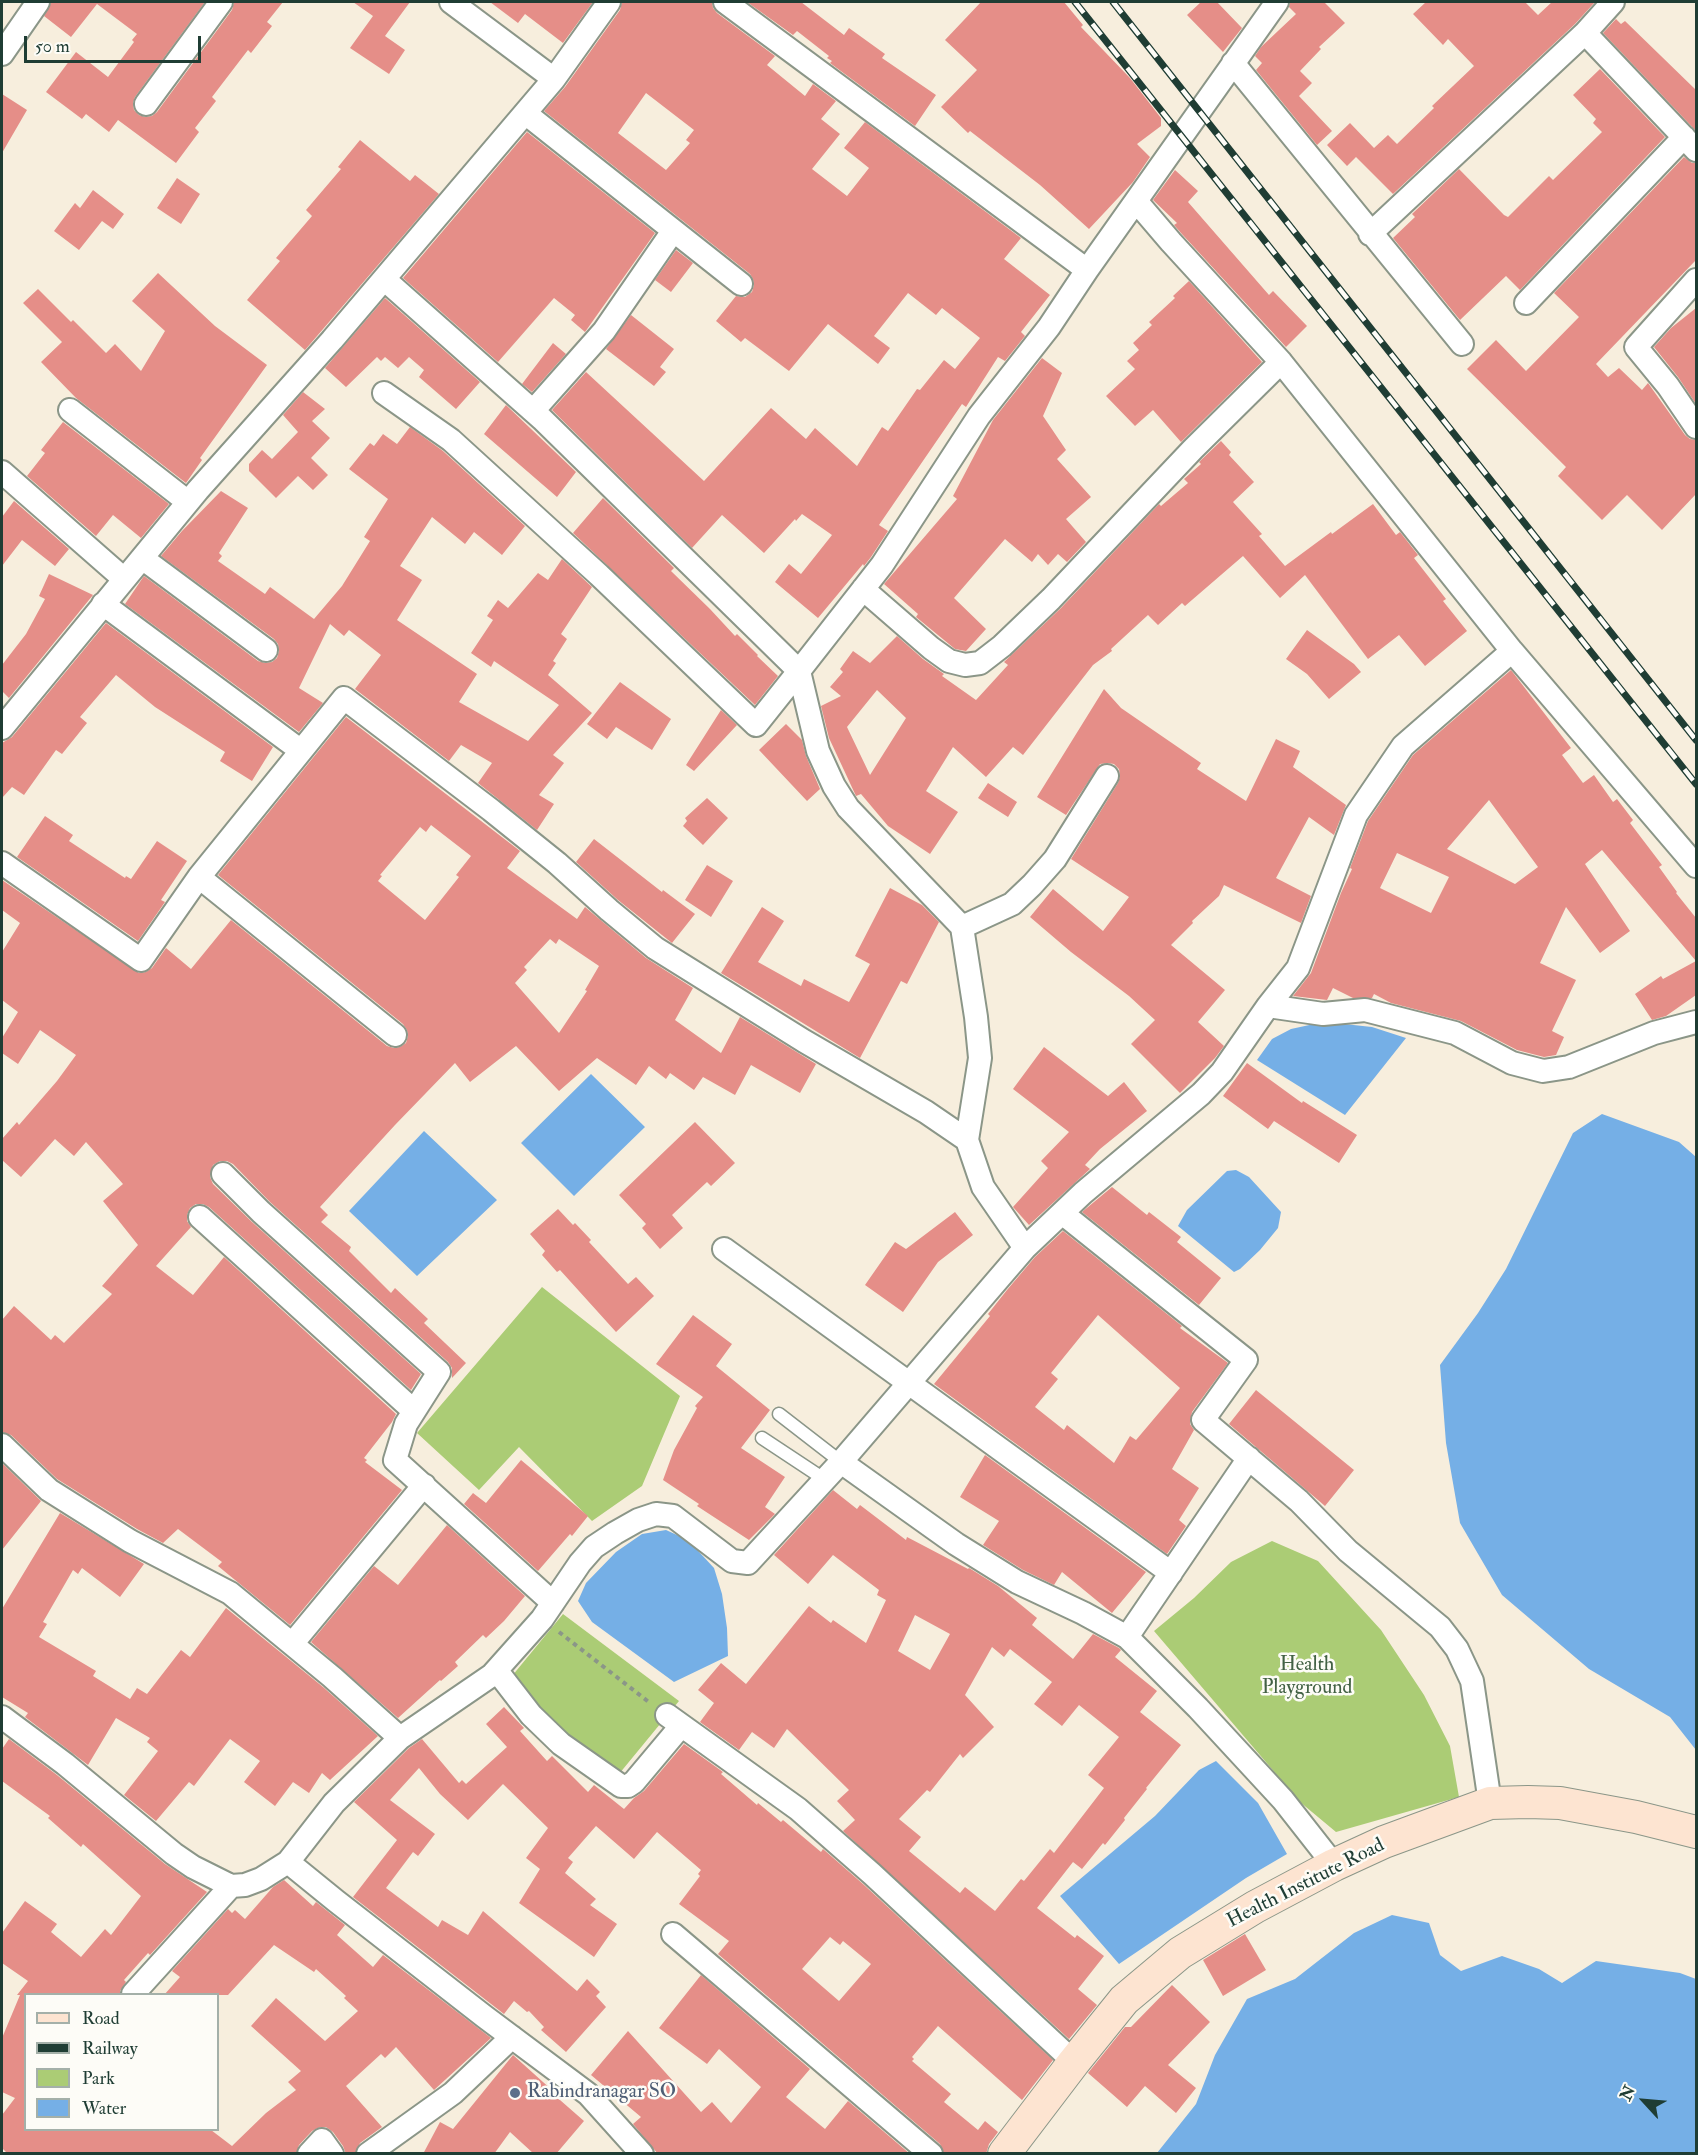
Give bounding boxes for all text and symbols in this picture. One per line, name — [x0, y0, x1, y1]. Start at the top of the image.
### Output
scale bar — [27, 24, 204, 62]
text: 50 m — [35, 35, 70, 58]
park label: Health Playground — [1262, 1654, 1352, 1701]
street label: Health Institute Road — [1223, 1834, 1389, 1934]
legend — [24, 1993, 219, 2131]
text: Road — [82, 2007, 120, 2030]
text: Railway — [82, 2037, 138, 2060]
text: Park — [82, 2067, 115, 2090]
north arrow — [1614, 2071, 1674, 2131]
place label: Rabindranagar SO — [527, 2081, 676, 2105]
text: N — [1616, 2082, 1640, 2104]
marker: Rabindranagar SO — [508, 2086, 522, 2100]
text: Water — [82, 2097, 126, 2120]

